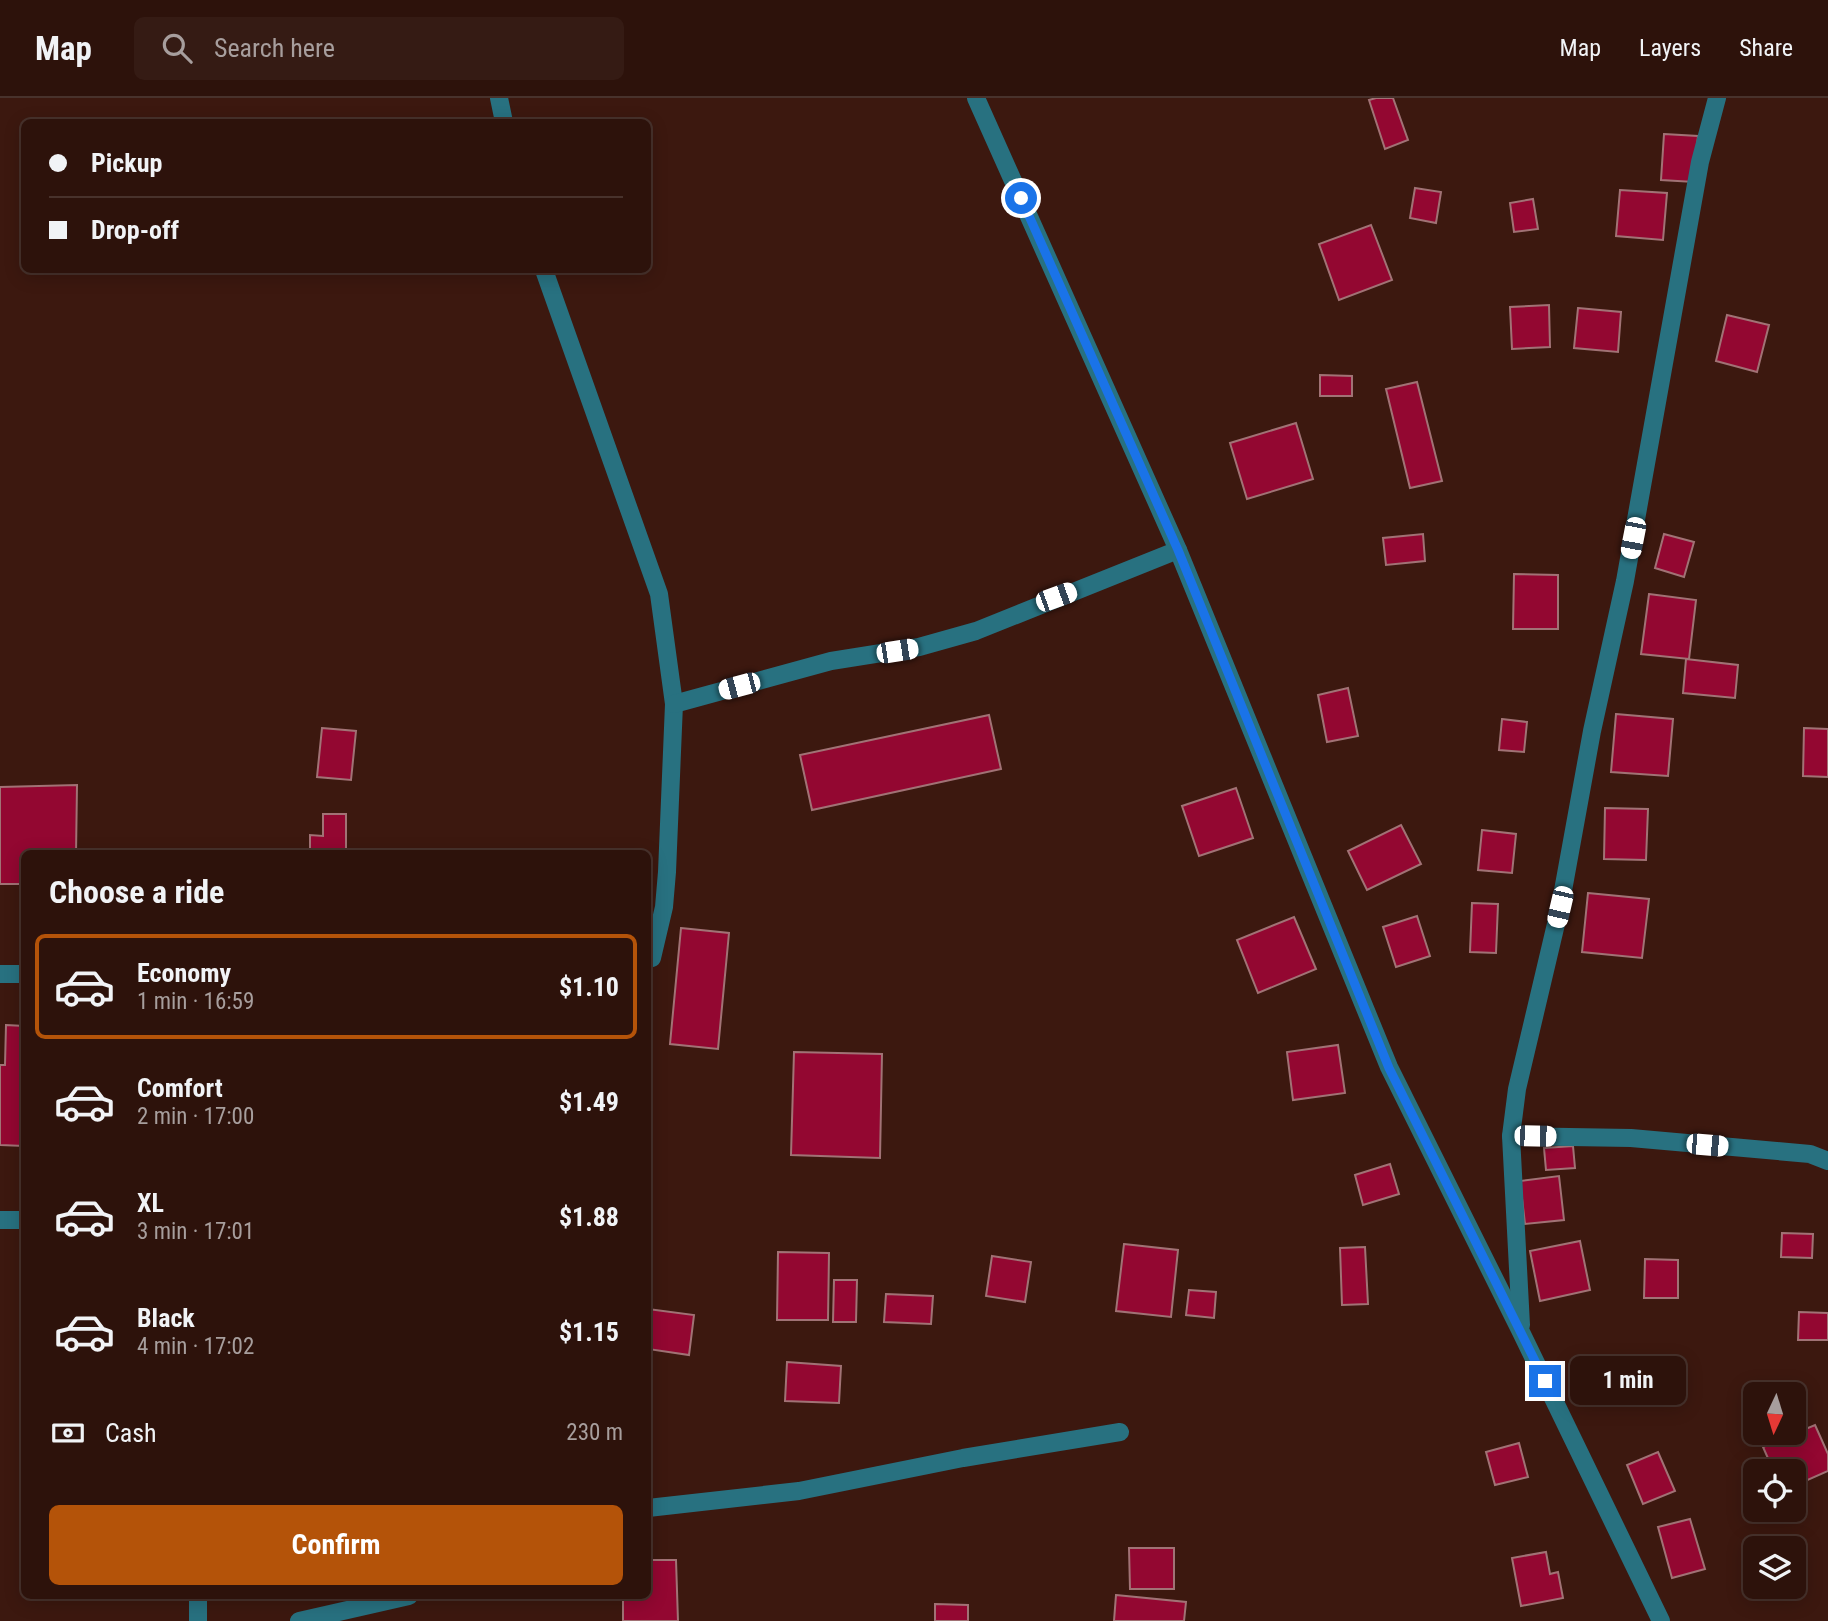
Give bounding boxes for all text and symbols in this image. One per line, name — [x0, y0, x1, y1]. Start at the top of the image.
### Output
search box — [134, 17, 624, 80]
text: Map — [35, 29, 92, 68]
icon: search — [158, 29, 196, 67]
text: Search here — [214, 33, 335, 63]
text: Map — [1560, 34, 1601, 62]
text: Layers — [1639, 34, 1701, 62]
text: Share — [1739, 34, 1793, 62]
text: Pickup — [91, 148, 162, 178]
route start — [1005, 182, 1037, 214]
text: Drop-off — [91, 215, 179, 245]
car — [1619, 515, 1648, 561]
car — [1033, 580, 1080, 614]
car — [875, 637, 920, 665]
car — [716, 670, 763, 702]
text: Choose a ride — [49, 873, 224, 911]
car — [1546, 884, 1575, 930]
icon: car — [53, 955, 116, 1018]
text: Economy — [137, 958, 231, 988]
text: $1.10 — [559, 972, 619, 1002]
text: 1 min · 16:59 — [137, 988, 254, 1015]
icon: car — [53, 1070, 116, 1133]
text: Comfort — [137, 1073, 223, 1103]
text: $1.49 — [559, 1087, 619, 1117]
text: 2 min · 17:00 — [137, 1103, 254, 1130]
car — [1514, 1125, 1557, 1147]
car — [1686, 1133, 1729, 1157]
icon: car — [53, 1185, 116, 1248]
text: XL — [137, 1188, 164, 1218]
text: $1.88 — [559, 1202, 619, 1232]
text: 3 min · 17:01 — [137, 1218, 254, 1245]
icon: car — [53, 1300, 116, 1363]
text: Black — [137, 1303, 195, 1333]
text: $1.15 — [559, 1317, 619, 1347]
text: 4 min · 17:02 — [137, 1333, 254, 1360]
callout: 1 min — [1570, 1356, 1685, 1406]
route end — [1529, 1365, 1561, 1397]
text: 1 min — [1602, 1367, 1654, 1394]
north arrow — [1743, 1382, 1806, 1446]
map controls — [1743, 1382, 1806, 1599]
icon: cash — [49, 1414, 87, 1452]
text: Cash — [105, 1418, 157, 1448]
text: 230 m — [566, 1419, 623, 1446]
button: locate — [1743, 1459, 1806, 1522]
button: Confirm — [49, 1505, 623, 1585]
button: layers — [1743, 1536, 1806, 1599]

